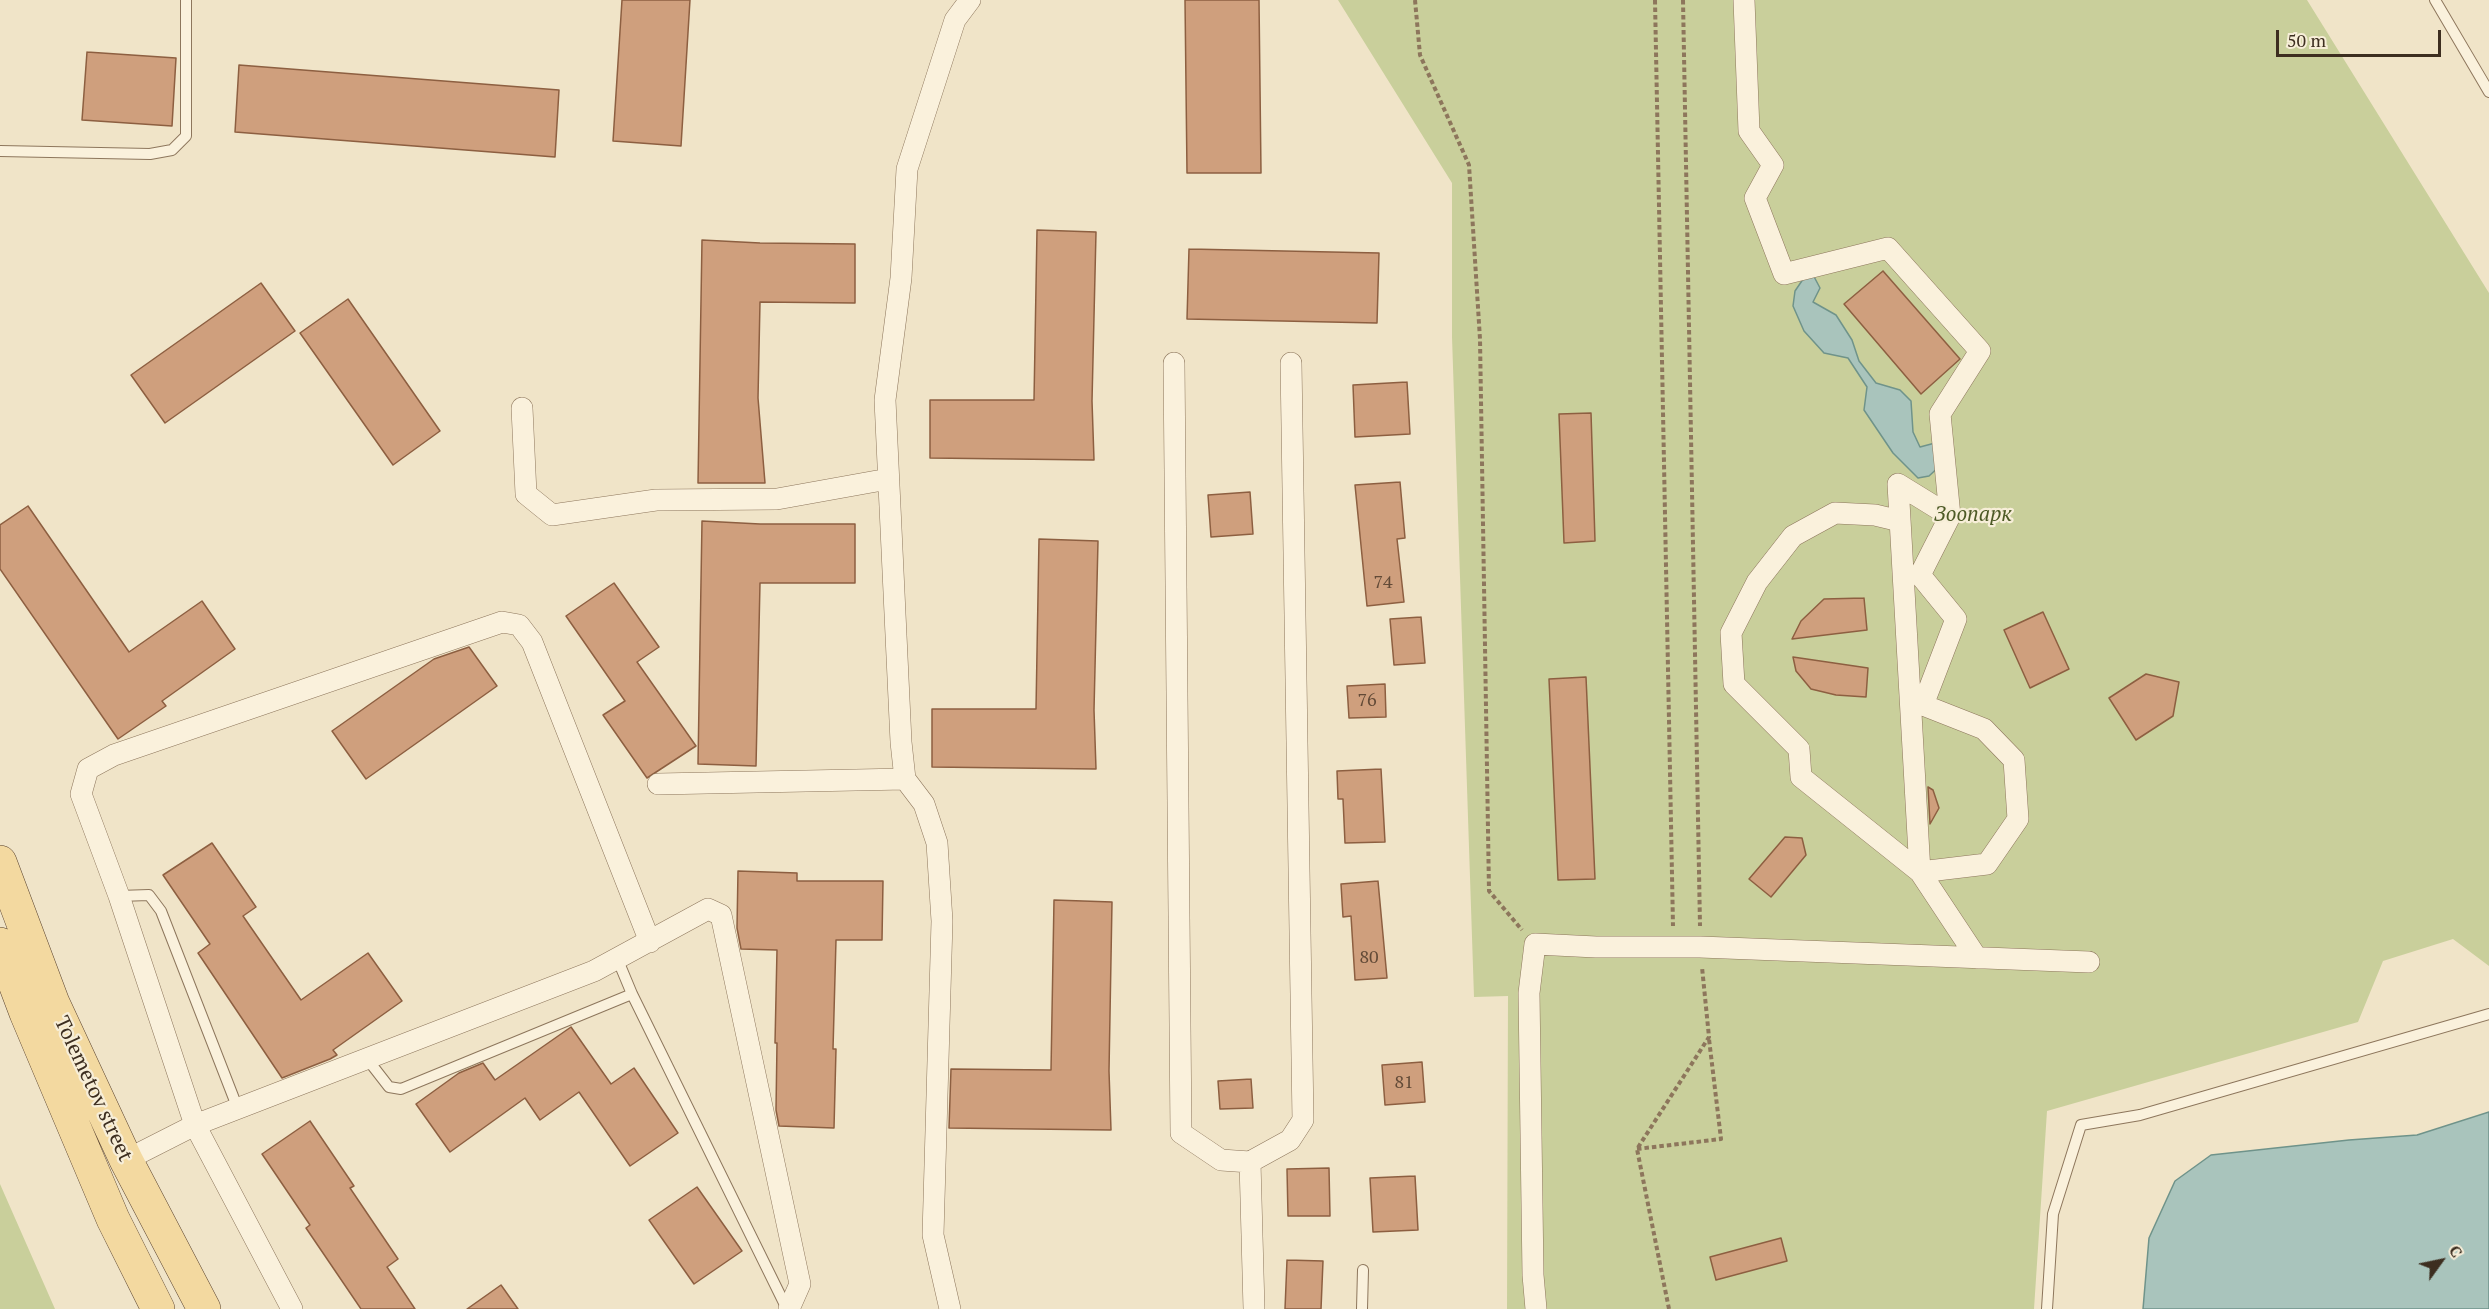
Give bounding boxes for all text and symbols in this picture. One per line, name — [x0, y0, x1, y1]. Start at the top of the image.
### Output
scale bar — [2279, 18, 2444, 56]
text: 50 m — [2287, 28, 2326, 52]
park label: Зоопарк — [1934, 502, 2012, 528]
house number: 74 — [1373, 572, 1393, 594]
house number: 76 — [1357, 690, 1377, 712]
house number: 80 — [1359, 947, 1379, 969]
street label: Tolemetov street — [48, 1012, 138, 1166]
house number: 81 — [1394, 1072, 1414, 1094]
north arrow — [2411, 1231, 2471, 1291]
text: С — [2444, 1241, 2468, 1262]

